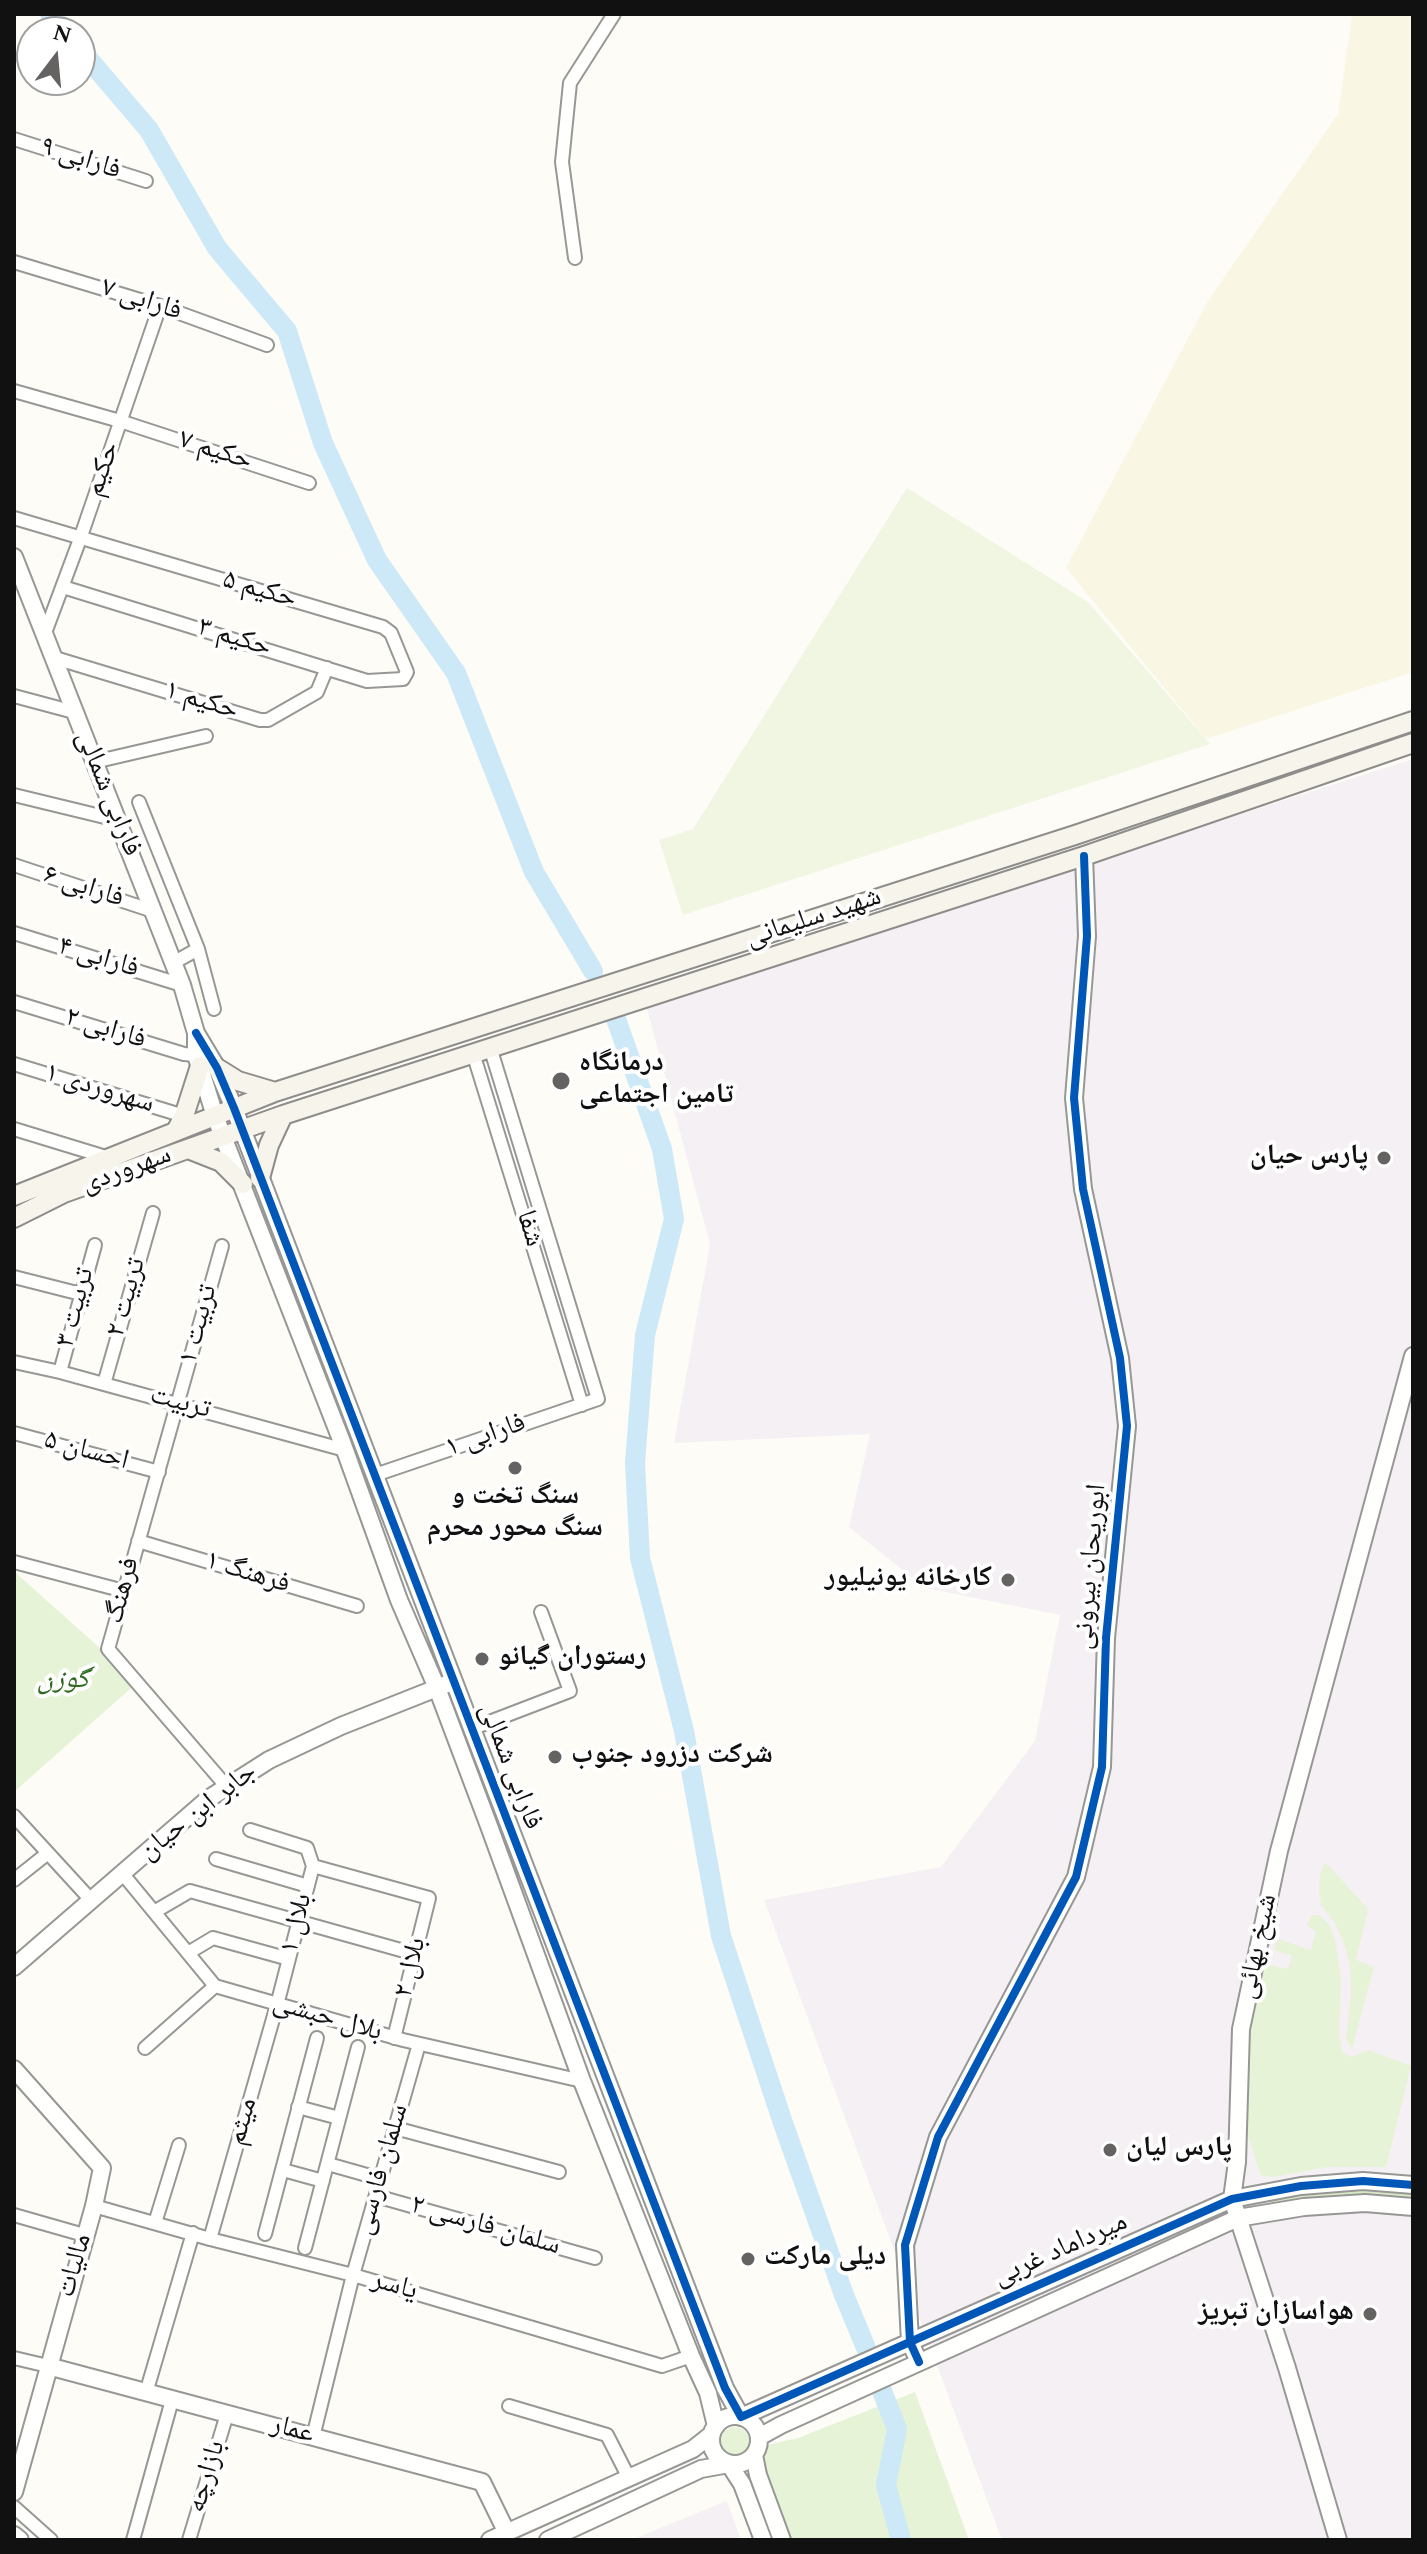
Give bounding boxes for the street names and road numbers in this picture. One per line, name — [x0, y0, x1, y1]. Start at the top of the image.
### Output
street label: فارابی ۹ — [35, 131, 125, 189]
street label: فارابی ۷ — [96, 272, 186, 330]
street label: حکیم ۷ — [174, 424, 256, 480]
street label: حکیم — [79, 438, 129, 502]
street label: حکیم ۵ — [218, 565, 300, 617]
street label: حکیم ۳ — [193, 612, 275, 666]
street label: حکیم ۱ — [160, 675, 242, 729]
street label: فارابی شمالی — [67, 726, 147, 862]
street label: فارابی ۶ — [38, 859, 128, 917]
street label: شهید سلیمانی — [742, 881, 886, 957]
street label: فارابی ۴ — [53, 931, 143, 987]
street label: فارابی ۲ — [60, 1002, 150, 1058]
street label: سهروردی ۱ — [40, 1057, 158, 1123]
street label: سهروردی — [77, 1139, 177, 1203]
street label: شفا — [507, 1207, 549, 1251]
street label: تربیت ۲ — [101, 1254, 155, 1342]
street label: تربیت ۳ — [50, 1264, 104, 1352]
street label: تربیت ۱ — [173, 1281, 227, 1369]
street label: تربیت — [146, 1380, 214, 1428]
street label: فارابی ۱ — [441, 1408, 531, 1466]
street label: احسان ۵ — [40, 1425, 132, 1479]
street label: ابوریحان بیرونی — [1068, 1483, 1116, 1651]
street label: فرهنگ ۱ — [201, 1545, 293, 1603]
street label: فرهنگ — [99, 1554, 149, 1628]
street label: فارابی شمالی — [470, 1699, 548, 1835]
street label: جابر ابن حیان — [133, 1757, 265, 1869]
street label: بلال ۱ — [274, 1890, 322, 1958]
street label: شیخ بهائی — [1231, 1891, 1287, 2003]
street label: بلال ۲ — [388, 1934, 436, 2002]
street label: بلال حبشی — [268, 1987, 386, 2051]
street label: میثم — [221, 2094, 267, 2150]
street label: سلمان فارسی — [348, 2101, 418, 2239]
street label: سلمان فارسی ۲ — [406, 2190, 564, 2264]
street label: میرداماد غربی — [989, 2207, 1133, 2295]
street label: مالیات — [51, 2230, 101, 2302]
street label: یاسر — [367, 2264, 421, 2310]
street label: عمار — [267, 2409, 317, 2453]
street label: بازارچه — [181, 2437, 235, 2517]

